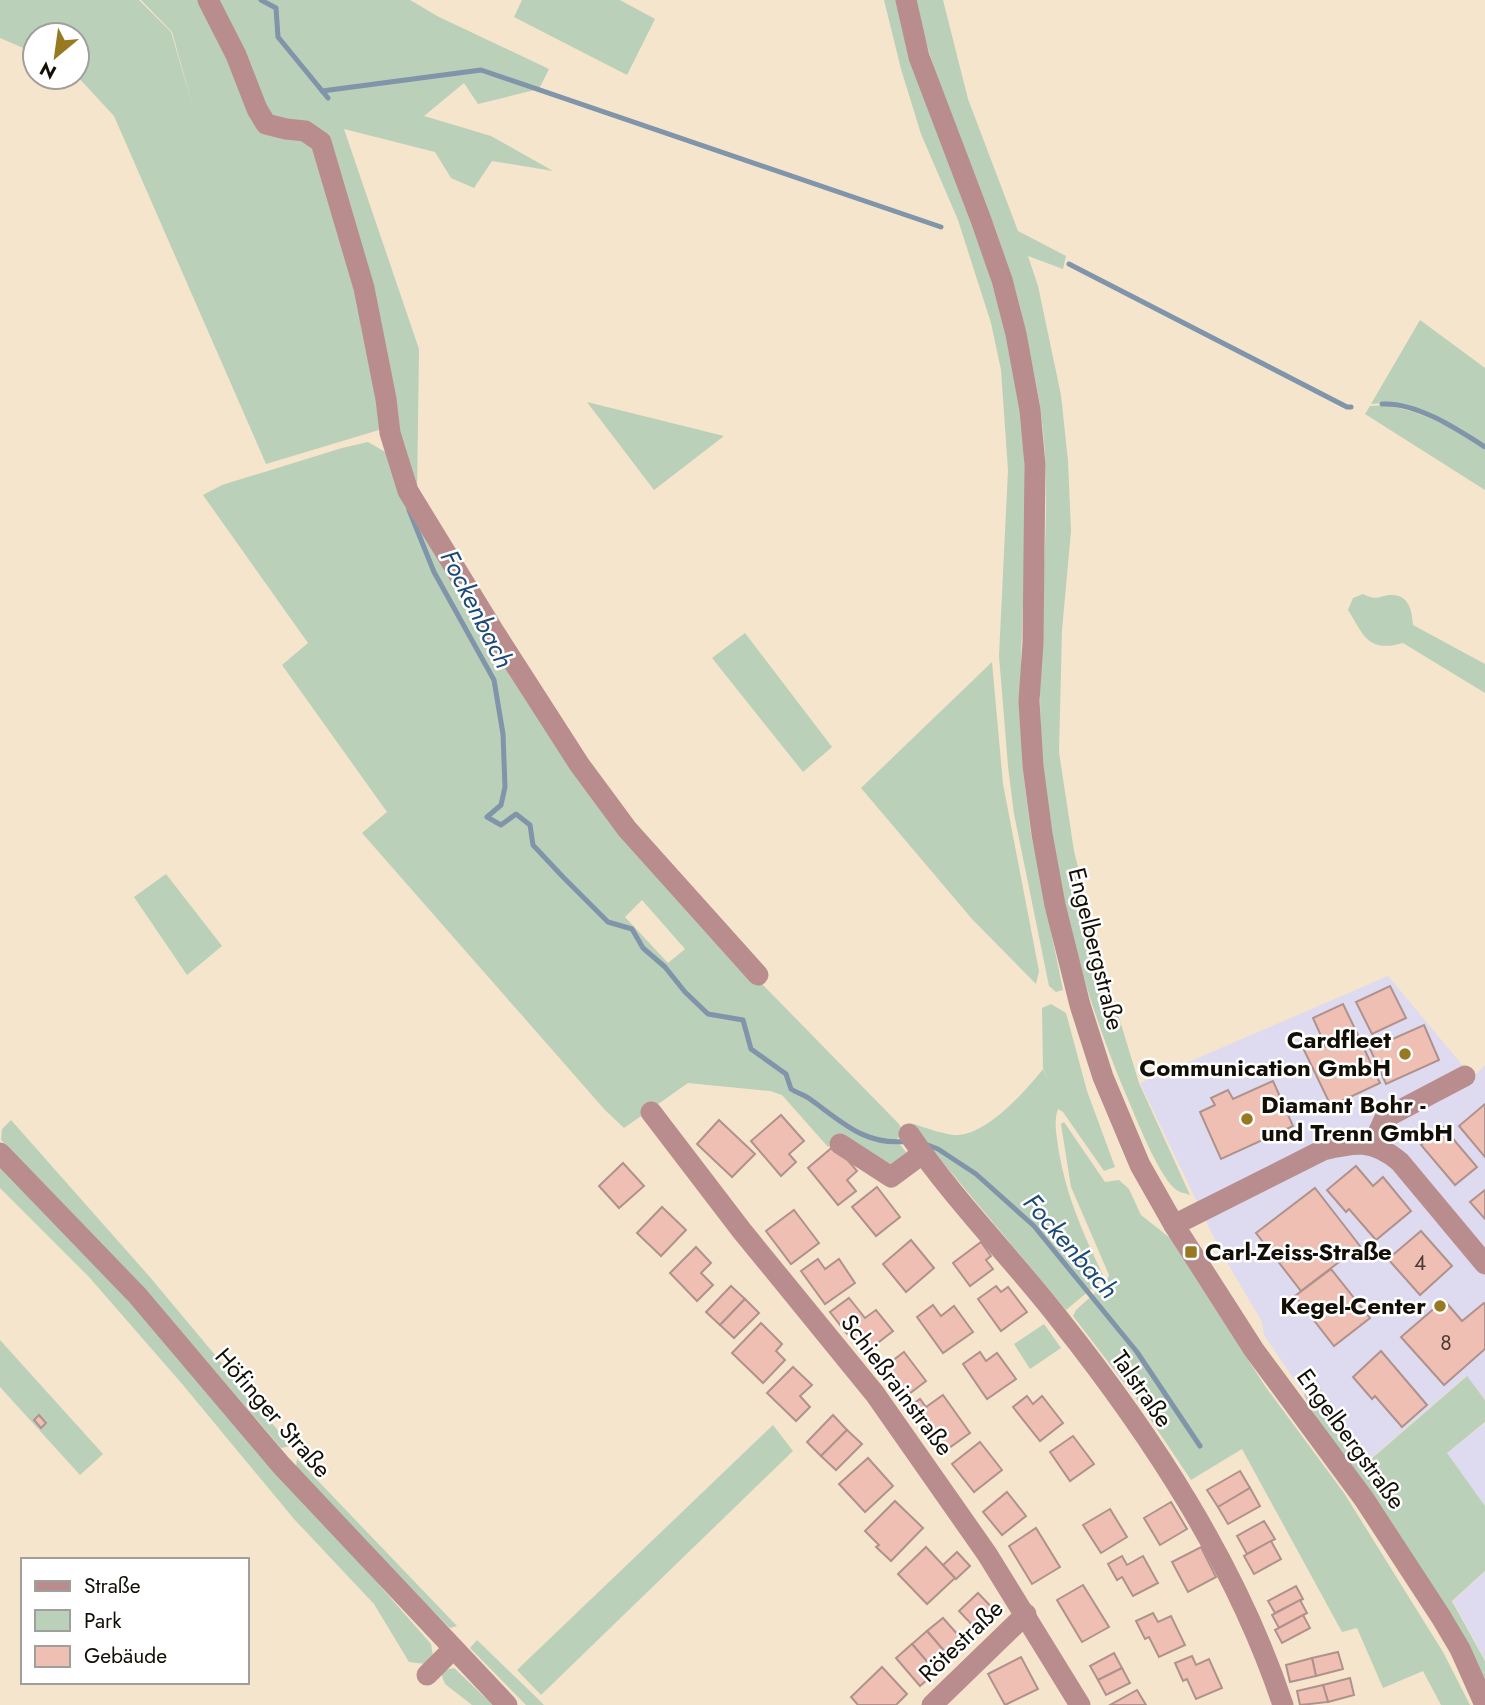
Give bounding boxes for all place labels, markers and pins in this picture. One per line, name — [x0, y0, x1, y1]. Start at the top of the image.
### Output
place label: Cardfleet Communication GmbH — [1139, 1022, 1391, 1085]
marker: Cardfleet Communication GmbH — [1397, 1046, 1413, 1062]
place label: Diamant Bohr - und Trenn GmbH — [1261, 1087, 1453, 1150]
marker: Diamant Bohr - und Trenn GmbH — [1239, 1111, 1255, 1127]
place label: Carl-Zeiss-Straße — [1205, 1234, 1392, 1269]
marker: Carl-Zeiss-Straße — [1183, 1244, 1199, 1260]
place label: Kegel-Center — [1280, 1288, 1426, 1323]
marker: Kegel-Center — [1432, 1298, 1448, 1314]

